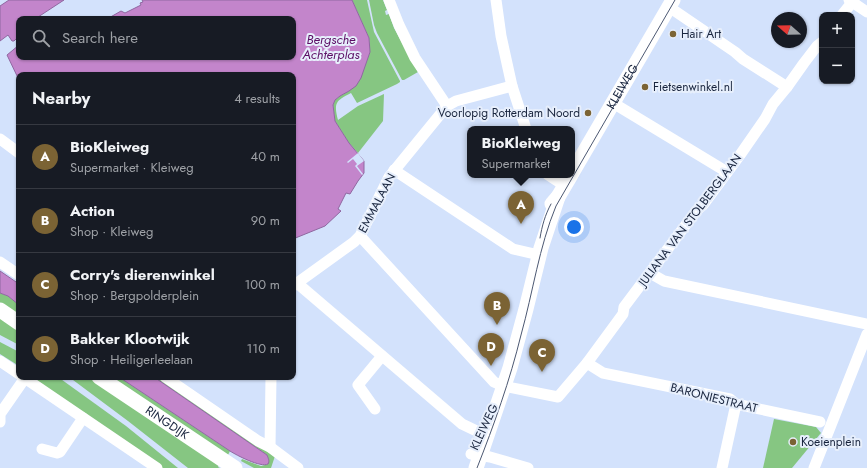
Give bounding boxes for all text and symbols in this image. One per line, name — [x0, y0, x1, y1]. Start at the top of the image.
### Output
north arrow — [771, 12, 807, 48]
map controls — [819, 12, 855, 84]
button: + — [819, 12, 855, 48]
search box — [16, 16, 296, 60]
place label: Hair Art — [681, 25, 721, 43]
icon: search — [30, 27, 52, 49]
text: Search here — [62, 27, 138, 49]
marker: Hair Art — [668, 29, 678, 39]
water label: Bergsche Achterplas — [301, 30, 361, 64]
button: − — [819, 48, 855, 84]
street label: KLEIWEG — [602, 61, 643, 113]
place label: Fietsenwinkel.nl — [653, 78, 733, 96]
marker: Fietsenwinkel.nl — [640, 82, 650, 92]
text: Nearby — [32, 86, 90, 110]
text: 4 results — [234, 89, 280, 108]
place label: Voorlopig Rotterdam Noord — [438, 104, 580, 122]
marker: Voorlopig Rotterdam Noord — [583, 108, 593, 118]
popup — [467, 126, 575, 178]
text: BioKleiweg — [481, 132, 561, 154]
text: BioKleiweg — [70, 136, 149, 158]
text: A — [40, 147, 50, 166]
text: 40 m — [251, 147, 280, 166]
street label: JULIANA VAN STOLBERGLAAN — [633, 150, 746, 292]
text: Supermarket — [481, 154, 550, 173]
text: Supermarket · Kleiweg — [70, 158, 194, 177]
street label: EMMALAAN — [354, 170, 400, 236]
pin: A — [508, 191, 534, 224]
text: Action — [70, 200, 115, 222]
text: B — [41, 211, 49, 230]
text: 90 m — [251, 211, 280, 230]
your location — [564, 217, 584, 237]
text: Shop · Kleiweg — [70, 222, 153, 241]
text: Corry's dierenwinkel — [70, 264, 215, 286]
text: C — [40, 275, 50, 294]
text: 100 m — [245, 275, 280, 294]
text: Shop · Bergpolderplein — [70, 286, 199, 305]
pin: B — [484, 292, 510, 325]
text: Bakker Klootwijk — [70, 328, 190, 350]
pin: D — [478, 333, 504, 366]
text: D — [40, 339, 50, 358]
text: 110 m — [246, 339, 280, 358]
pin: C — [529, 339, 555, 372]
text: Shop · Heiligerleelaan — [70, 350, 193, 369]
street label: BARONIESTRAAT — [669, 378, 760, 418]
street label: RINGDIJK — [142, 401, 193, 444]
street label: KLEIWEG — [465, 401, 503, 453]
place label: Koeienplein — [801, 433, 861, 451]
marker: Koeienplein — [788, 437, 798, 447]

